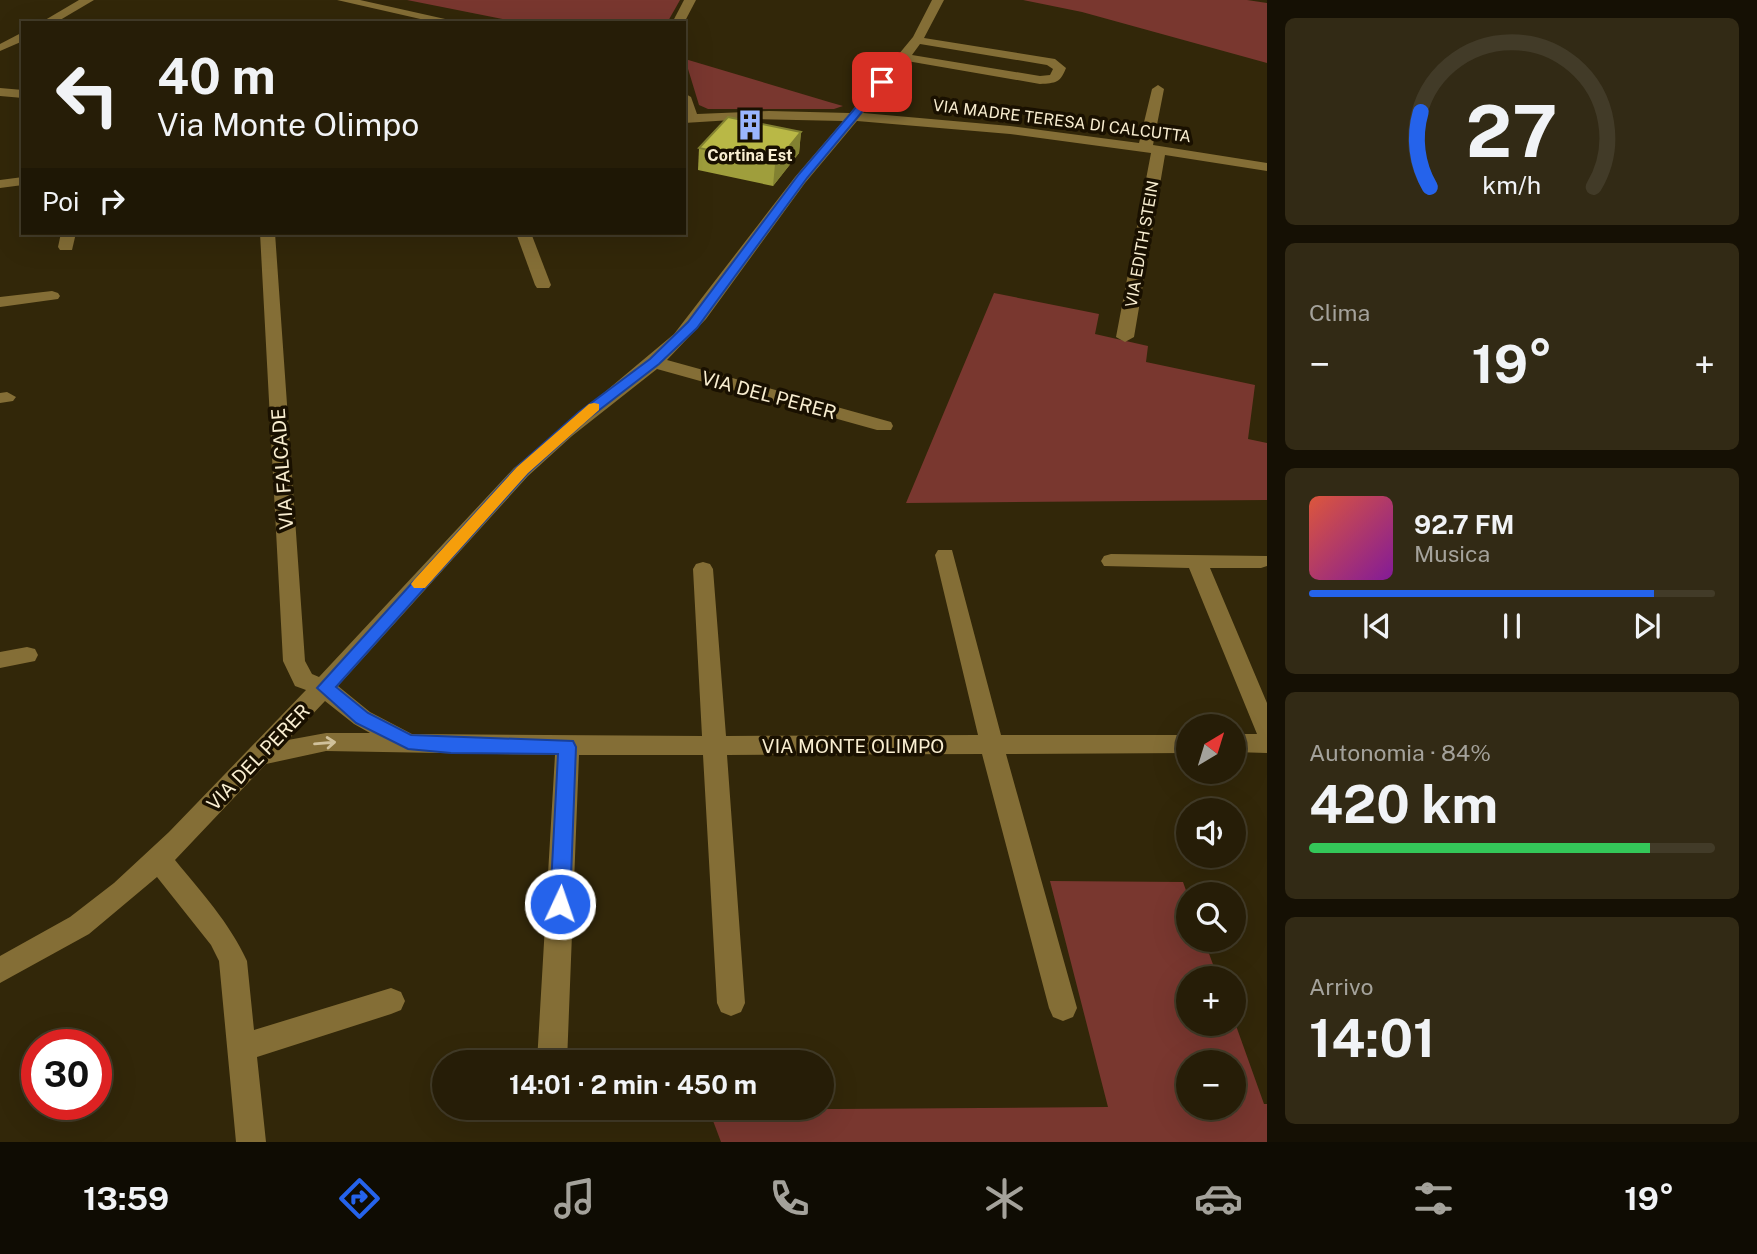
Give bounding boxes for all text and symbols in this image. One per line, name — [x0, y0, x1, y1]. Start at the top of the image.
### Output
text: 40 m — [157, 47, 276, 105]
icon: left — [42, 49, 133, 140]
pin — [852, 52, 912, 112]
icon: arrive — [863, 63, 901, 101]
text: 27 — [1466, 89, 1558, 174]
street label: VIA MADRE TERESA DI CALCUTTA — [932, 96, 1192, 146]
text: Via Monte Olimpo — [157, 106, 419, 143]
building icon: Cortina Est — [733, 108, 767, 142]
place label: Cortina Est — [707, 146, 793, 165]
text: km/h — [1483, 170, 1541, 200]
street label: VIA EDITH STEIN — [1121, 179, 1163, 309]
icon: right — [93, 182, 131, 220]
text: Poi — [42, 186, 79, 217]
text: Clima — [1309, 299, 1370, 326]
text: 19° — [1471, 334, 1553, 395]
text: − — [1309, 342, 1330, 387]
text: + — [1694, 342, 1715, 387]
street label: VIA DEL PERER — [699, 366, 839, 424]
street label: VIA FALCADE — [267, 408, 297, 530]
text: 92.7 FM — [1414, 509, 1514, 540]
text: Musica — [1414, 540, 1490, 567]
icon: previous — [1358, 607, 1396, 645]
icon: pause — [1493, 607, 1531, 645]
icon: next — [1628, 607, 1666, 645]
street label: VIA DEL PERER — [202, 700, 314, 814]
north arrow — [1176, 714, 1246, 784]
map controls — [1176, 714, 1246, 1120]
street label: VIA MONTE OLIMPO — [762, 735, 944, 757]
one-way arrow — [313, 736, 336, 749]
text: Autonomia · 84% — [1309, 739, 1491, 766]
text: 420 km — [1309, 774, 1498, 835]
button: sound — [1176, 798, 1246, 868]
position arrow — [523, 867, 597, 941]
button: search — [1176, 882, 1246, 952]
button: + — [1176, 966, 1246, 1036]
text: Arrivo — [1309, 973, 1373, 1000]
text: 14:01 — [1309, 1008, 1435, 1069]
speed limit sign: 30 — [21, 1029, 112, 1120]
button: − — [1176, 1050, 1246, 1120]
text: 14:01 · 2 min · 450 m — [509, 1069, 757, 1100]
icon: directions — [335, 1174, 384, 1223]
icon: music — [550, 1174, 599, 1223]
icon: phone — [765, 1174, 814, 1223]
icon: climate — [980, 1174, 1029, 1223]
icon: car — [1194, 1174, 1243, 1223]
icon: filters — [1409, 1174, 1458, 1223]
text: 13:59 — [83, 1180, 169, 1217]
text: 19° — [1624, 1180, 1674, 1217]

